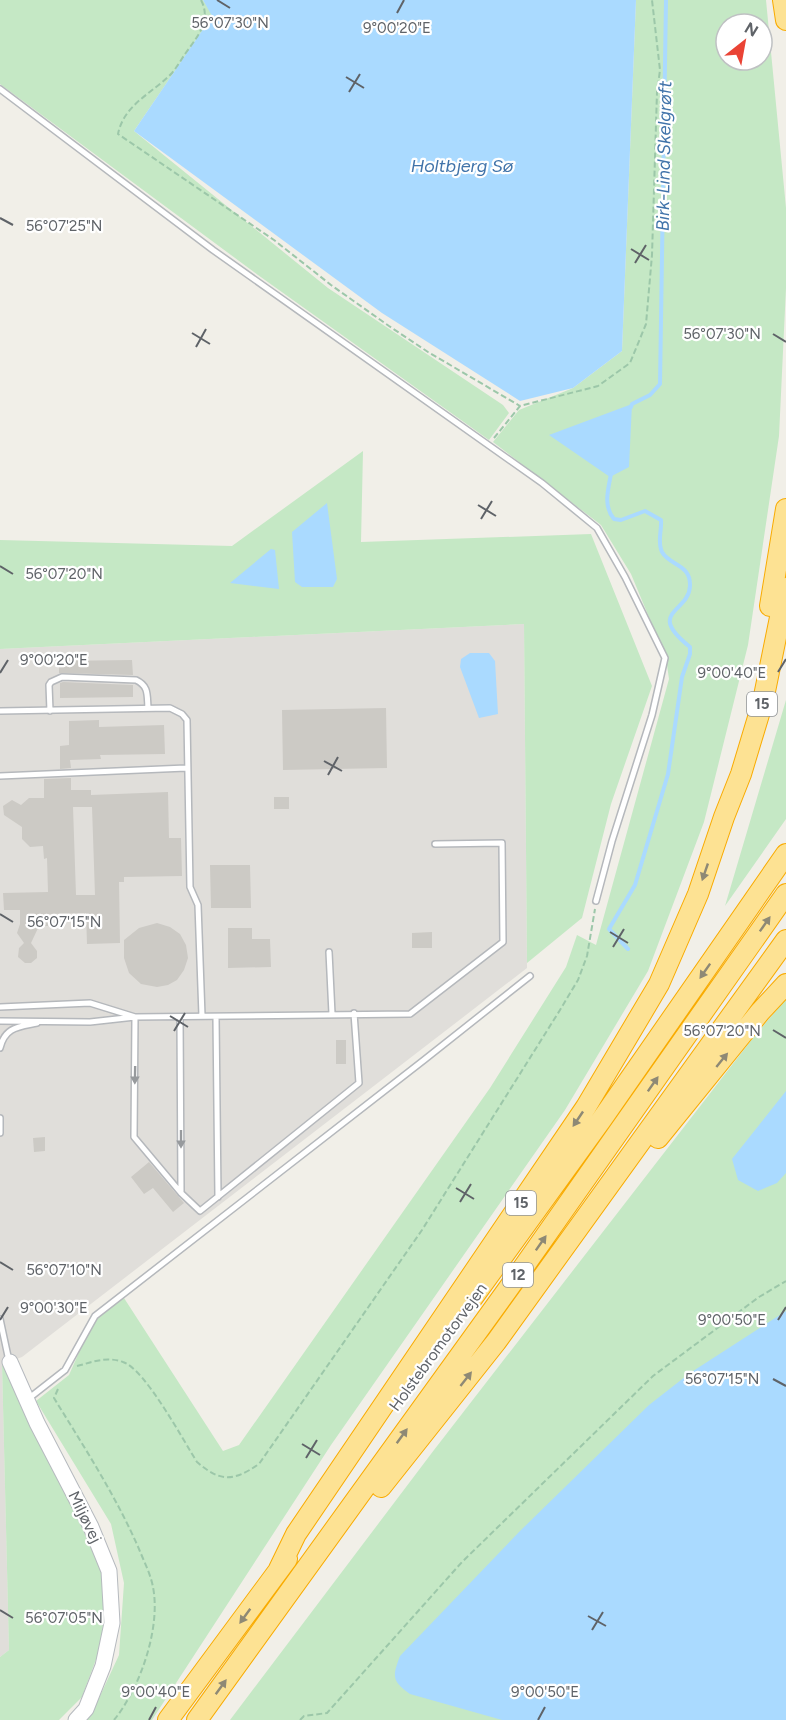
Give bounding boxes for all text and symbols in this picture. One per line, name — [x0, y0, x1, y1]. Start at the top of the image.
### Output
north arrow — [714, 12, 774, 72]
text: 56°07'30"N — [191, 14, 269, 32]
text: N — [741, 18, 762, 41]
text: 9°00'20"E — [363, 19, 431, 37]
water label: Birk-Lind Skelgrøft — [652, 81, 676, 231]
water label: Holtbjerg Sø — [411, 155, 514, 177]
text: 56°07'25"N — [26, 217, 102, 235]
text: 56°07'30"N — [683, 325, 761, 343]
text: 56°07'20"N — [25, 565, 103, 583]
text: 9°00'20"E — [20, 651, 88, 669]
text: 9°00'40"E — [698, 664, 766, 682]
road number: 15 — [747, 692, 777, 716]
one-way arrow — [700, 863, 710, 881]
text: 56°07'15"N — [27, 913, 101, 931]
one-way arrow — [759, 917, 771, 933]
one-way arrow — [700, 963, 711, 979]
text: 56°07'20"N — [683, 1022, 761, 1040]
one-way arrow — [715, 1052, 727, 1067]
one-way arrow — [130, 1066, 140, 1085]
one-way arrow — [647, 1077, 659, 1092]
one-way arrow — [572, 1111, 583, 1128]
one-way arrow — [176, 1129, 186, 1148]
road number: 15 — [506, 1191, 536, 1215]
one-way arrow — [535, 1236, 547, 1252]
text: 56°07'10"N — [26, 1261, 102, 1279]
road number: 12 — [503, 1263, 533, 1287]
street label: Holstebromotorvejen — [385, 1279, 491, 1415]
text: 9°00'30"E — [20, 1299, 88, 1317]
text: 9°00'50"E — [698, 1311, 766, 1329]
text: 56°07'15"N — [685, 1370, 759, 1388]
one-way arrow — [460, 1371, 473, 1387]
one-way arrow — [396, 1428, 408, 1443]
street label: Miljøvej — [64, 1488, 106, 1546]
one-way arrow — [239, 1608, 251, 1623]
text: 56°07'05"N — [25, 1609, 103, 1627]
one-way arrow — [215, 1679, 227, 1695]
text: 9°00'40"E — [122, 1683, 190, 1701]
text: 9°00'50"E — [511, 1683, 579, 1701]

